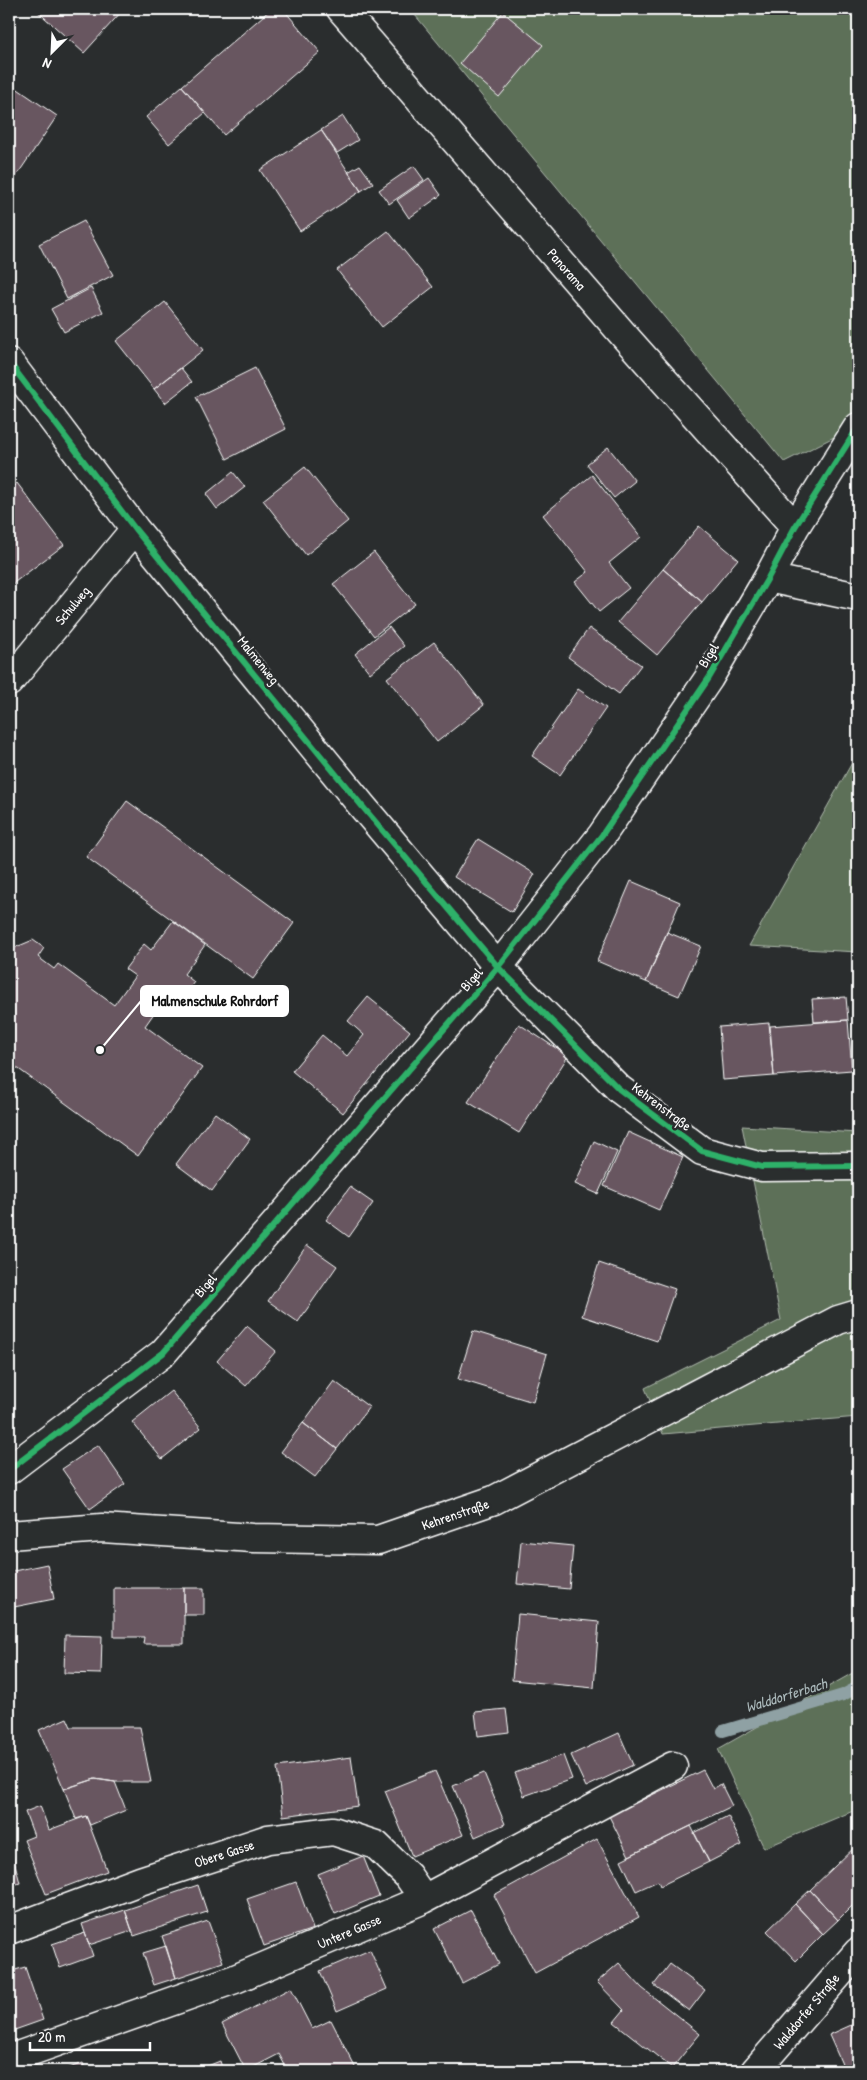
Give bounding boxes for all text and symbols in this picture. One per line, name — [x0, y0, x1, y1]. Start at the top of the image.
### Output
north arrow — [28, 28, 78, 78]
text: N — [39, 54, 54, 75]
street label: Panorama — [543, 244, 591, 295]
street label: Schulweg — [50, 582, 95, 629]
street label: Malmenweg — [233, 632, 284, 689]
street label: Bigel — [693, 639, 724, 671]
street label: Bigel — [455, 963, 488, 996]
callout: Malmenschule Rohrdorf — [141, 986, 288, 1016]
text: Malmenschule Rohrdorf — [151, 990, 279, 1011]
street label: Kehrenstraße — [628, 1077, 696, 1136]
street label: Bigel — [189, 1269, 222, 1302]
street label: Kehrenstraße — [419, 1493, 492, 1535]
water label: Walddorferbach — [743, 1672, 831, 1717]
street label: Obere Gasse — [192, 1834, 257, 1872]
street label: Untere Gasse — [314, 1909, 384, 1953]
street label: Walddorfer Straße — [768, 1969, 845, 2054]
scale bar — [30, 2020, 150, 2052]
text: 20 m — [38, 2026, 65, 2047]

